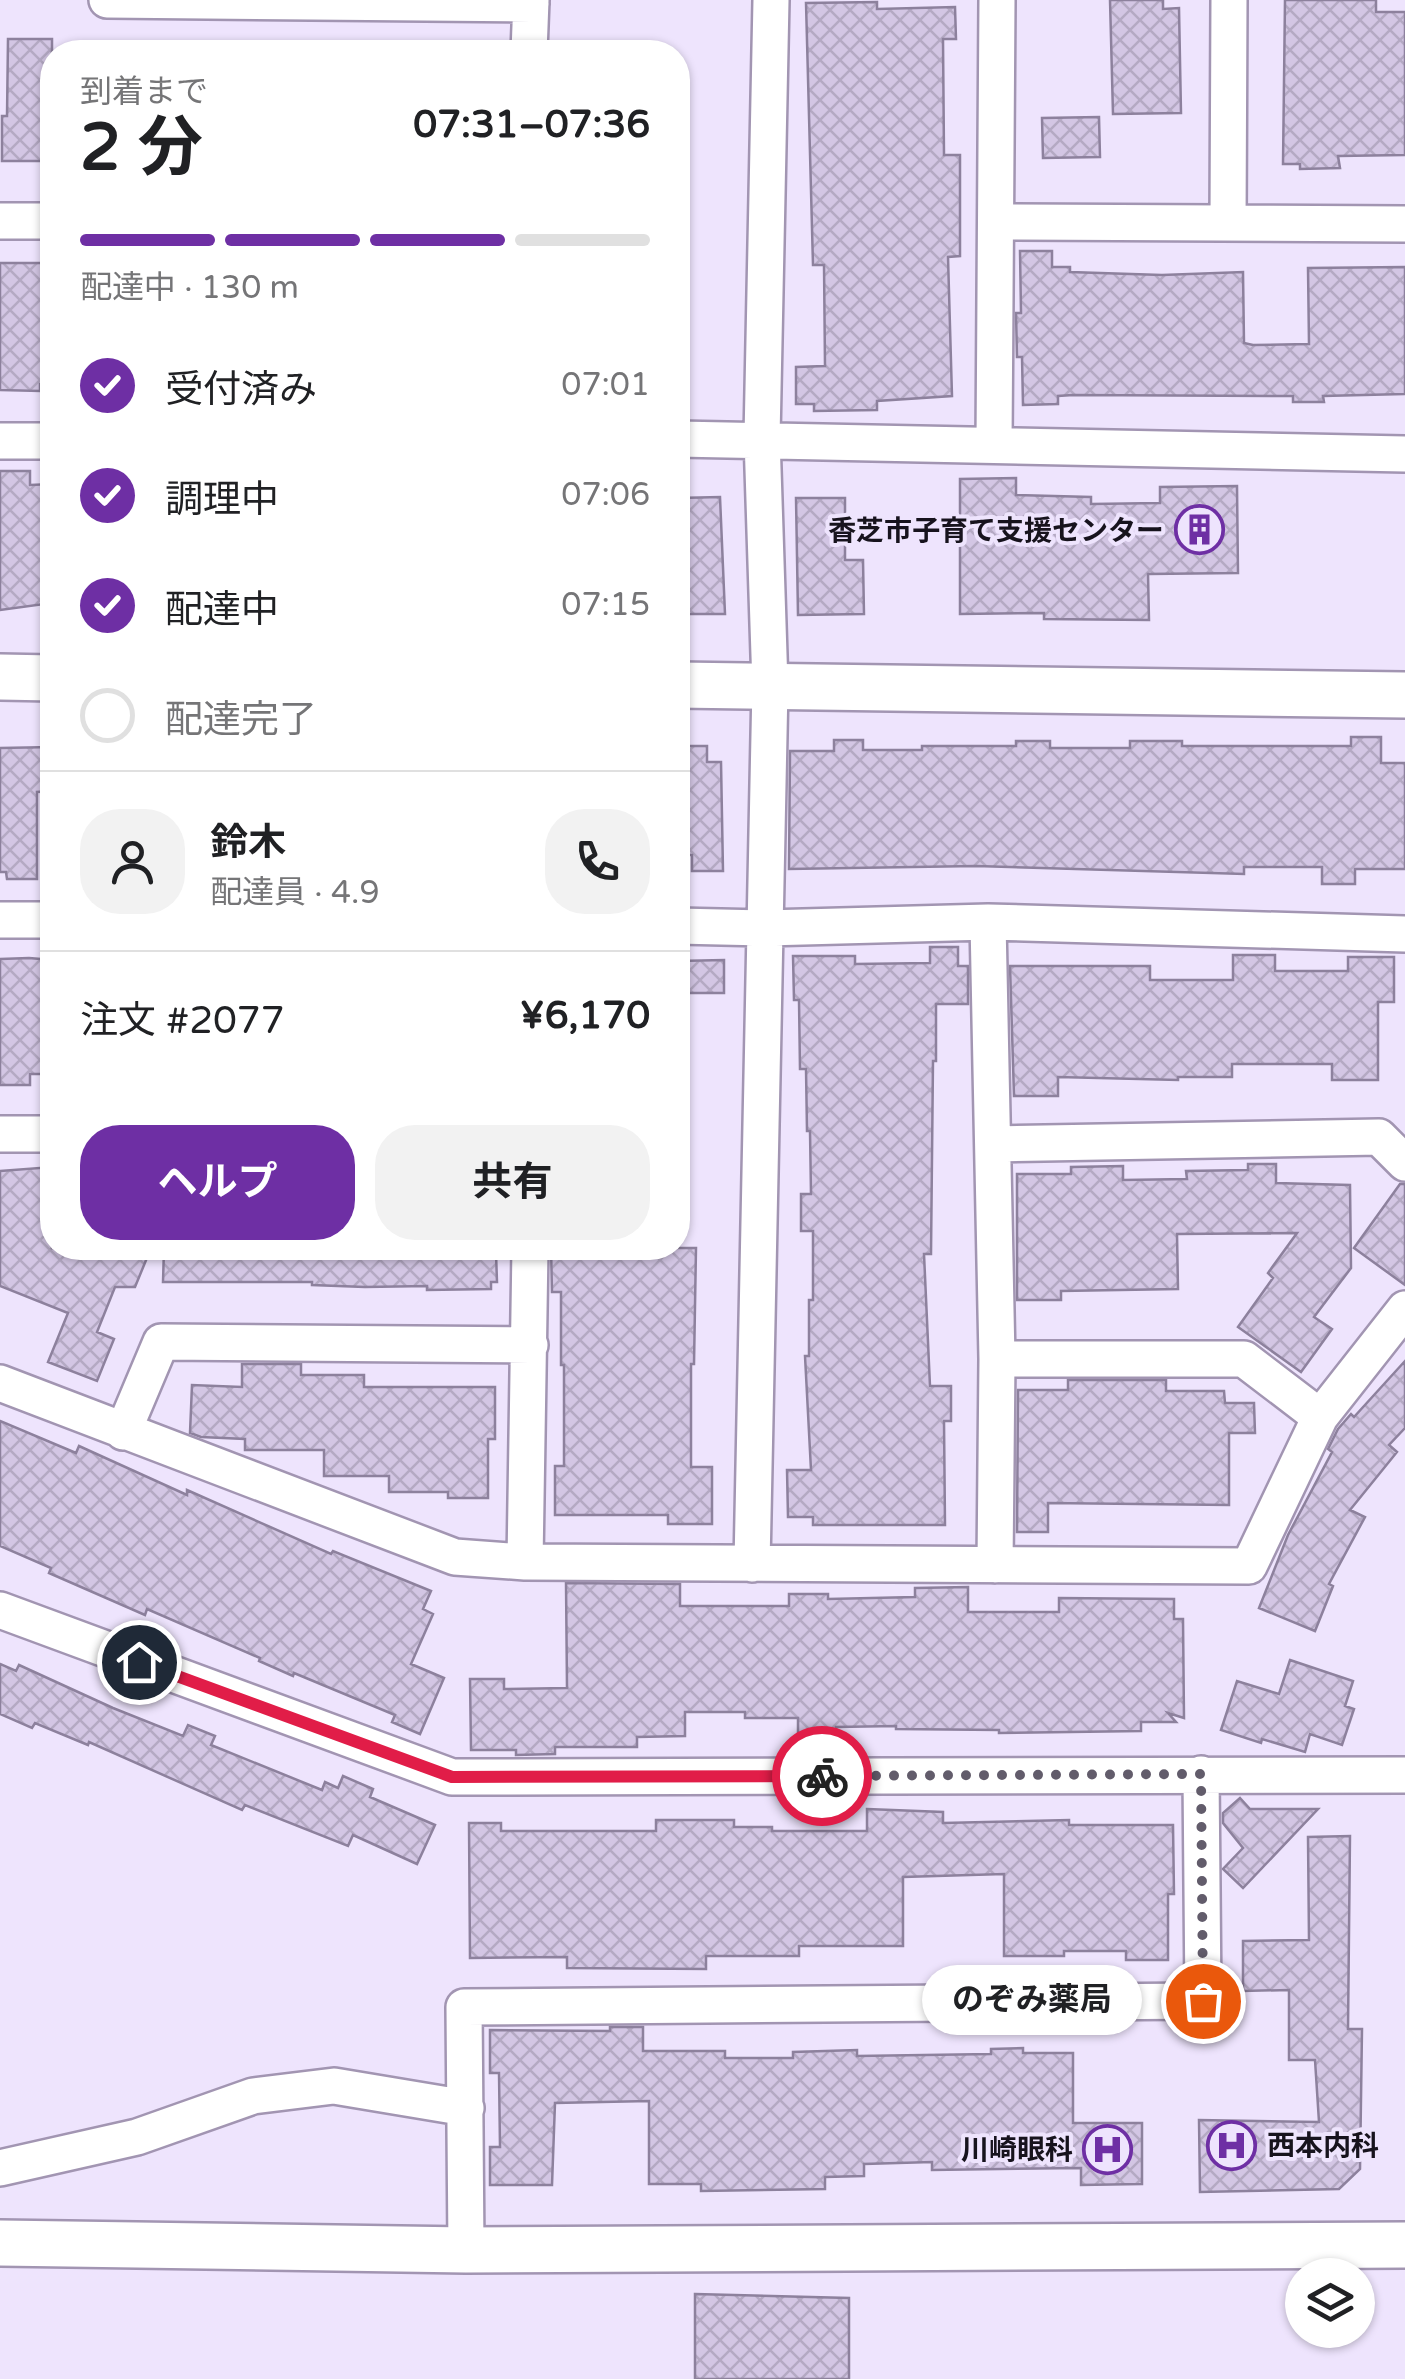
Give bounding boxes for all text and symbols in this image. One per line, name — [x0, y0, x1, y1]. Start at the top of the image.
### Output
text: 到着まで — [80, 73, 208, 111]
text: 07:31–07:36 — [413, 102, 650, 148]
text: 2 分 — [80, 109, 203, 188]
text: 配達中 · 130 m — [80, 269, 299, 307]
icon: check — [80, 358, 135, 413]
text: 07:01 — [561, 366, 650, 404]
text: 受付済み — [165, 367, 317, 413]
icon: check — [80, 468, 135, 523]
text: 07:06 — [561, 476, 650, 514]
text: 調理中 — [165, 477, 279, 523]
building icon: 香芝市子育て支援センター — [1173, 504, 1225, 556]
place label: 香芝市子育て支援センター — [828, 514, 1164, 548]
icon: check — [80, 578, 135, 633]
text: 07:15 — [561, 586, 650, 624]
text: 配達中 — [165, 587, 279, 633]
text: 配達完了 — [165, 697, 317, 743]
button: person — [80, 809, 185, 914]
button: phone — [545, 809, 650, 914]
text: 鈴木 — [210, 820, 286, 866]
text: 配達員 · 4.9 — [210, 874, 379, 912]
text: ¥6,170 — [520, 993, 650, 1039]
text: 注文 #2077 — [80, 998, 285, 1044]
button: ヘルプ — [80, 1125, 355, 1240]
button: 共有 — [375, 1125, 650, 1240]
pin — [97, 1620, 182, 1705]
icon: home — [112, 1635, 167, 1690]
courier — [772, 1726, 872, 1826]
icon: bike — [795, 1749, 850, 1804]
pin — [1161, 1959, 1246, 2044]
callout: のぞみ薬局 — [923, 1966, 1143, 2036]
icon: bag — [1176, 1974, 1231, 2029]
text: のぞみ薬局 — [952, 1981, 1112, 2019]
hospital icon: 西本内科 — [1206, 2119, 1258, 2171]
hospital icon: 川崎眼科 — [1082, 2123, 1134, 2175]
place label: 西本内科 — [1267, 2129, 1379, 2163]
place label: 川崎眼科 — [961, 2133, 1073, 2167]
map controls — [1285, 2258, 1375, 2348]
button: layers — [1285, 2258, 1375, 2348]

